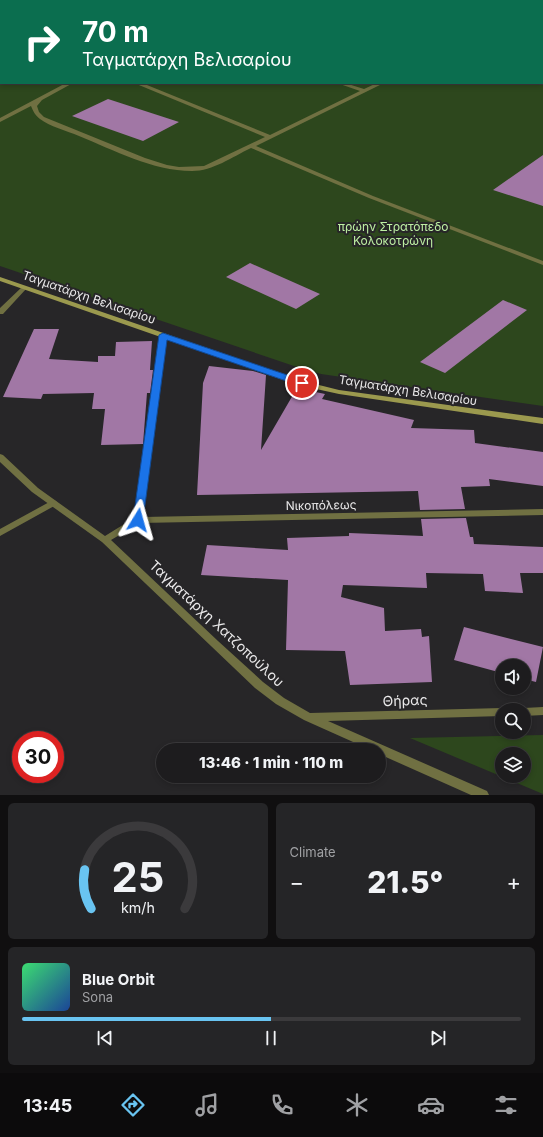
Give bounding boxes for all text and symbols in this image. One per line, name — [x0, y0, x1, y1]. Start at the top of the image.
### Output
text: 70 m — [82, 15, 149, 49]
icon: right — [16, 16, 68, 68]
text: Ταγματάρχη Βελισαρίου — [82, 49, 292, 70]
park label: πρώην Στρατόπεδο Κολοκοτρώνη — [338, 219, 448, 248]
street label: Ταγματάρχη Βελισαρίου — [20, 267, 158, 327]
pin — [285, 366, 319, 400]
icon: arrive — [291, 372, 313, 394]
street label: Ταγματάρχη Βελισαρίου — [338, 372, 478, 408]
street label: Νικοπόλεως — [285, 497, 357, 513]
position arrow — [117, 499, 159, 541]
street label: Ταγματάρχη Χατζοπούλου — [146, 556, 288, 690]
map controls — [495, 659, 531, 783]
button: sound — [495, 659, 531, 695]
street label: Θήρας — [382, 691, 428, 709]
button: search — [495, 703, 531, 739]
speed limit sign: 30 — [12, 731, 64, 783]
button: layers — [495, 747, 531, 783]
text: 13:46 · 1 min · 110 m — [199, 753, 343, 772]
text: Climate — [290, 844, 336, 860]
text: 25 — [111, 852, 164, 902]
text: 21.5° — [367, 864, 443, 900]
text: − — [290, 869, 304, 895]
text: + — [506, 869, 521, 895]
text: km/h — [121, 899, 155, 916]
text: Blue Orbit — [82, 970, 155, 989]
text: Sona — [82, 989, 113, 1005]
icon: previous — [94, 1027, 116, 1049]
icon: pause — [260, 1027, 282, 1049]
icon: next — [427, 1027, 449, 1049]
icon: directions — [119, 1091, 147, 1119]
icon: music — [193, 1091, 221, 1119]
icon: phone — [268, 1091, 296, 1119]
icon: climate — [343, 1091, 371, 1119]
icon: car — [417, 1091, 445, 1119]
icon: filters — [492, 1091, 520, 1119]
text: 13:45 — [23, 1095, 72, 1116]

